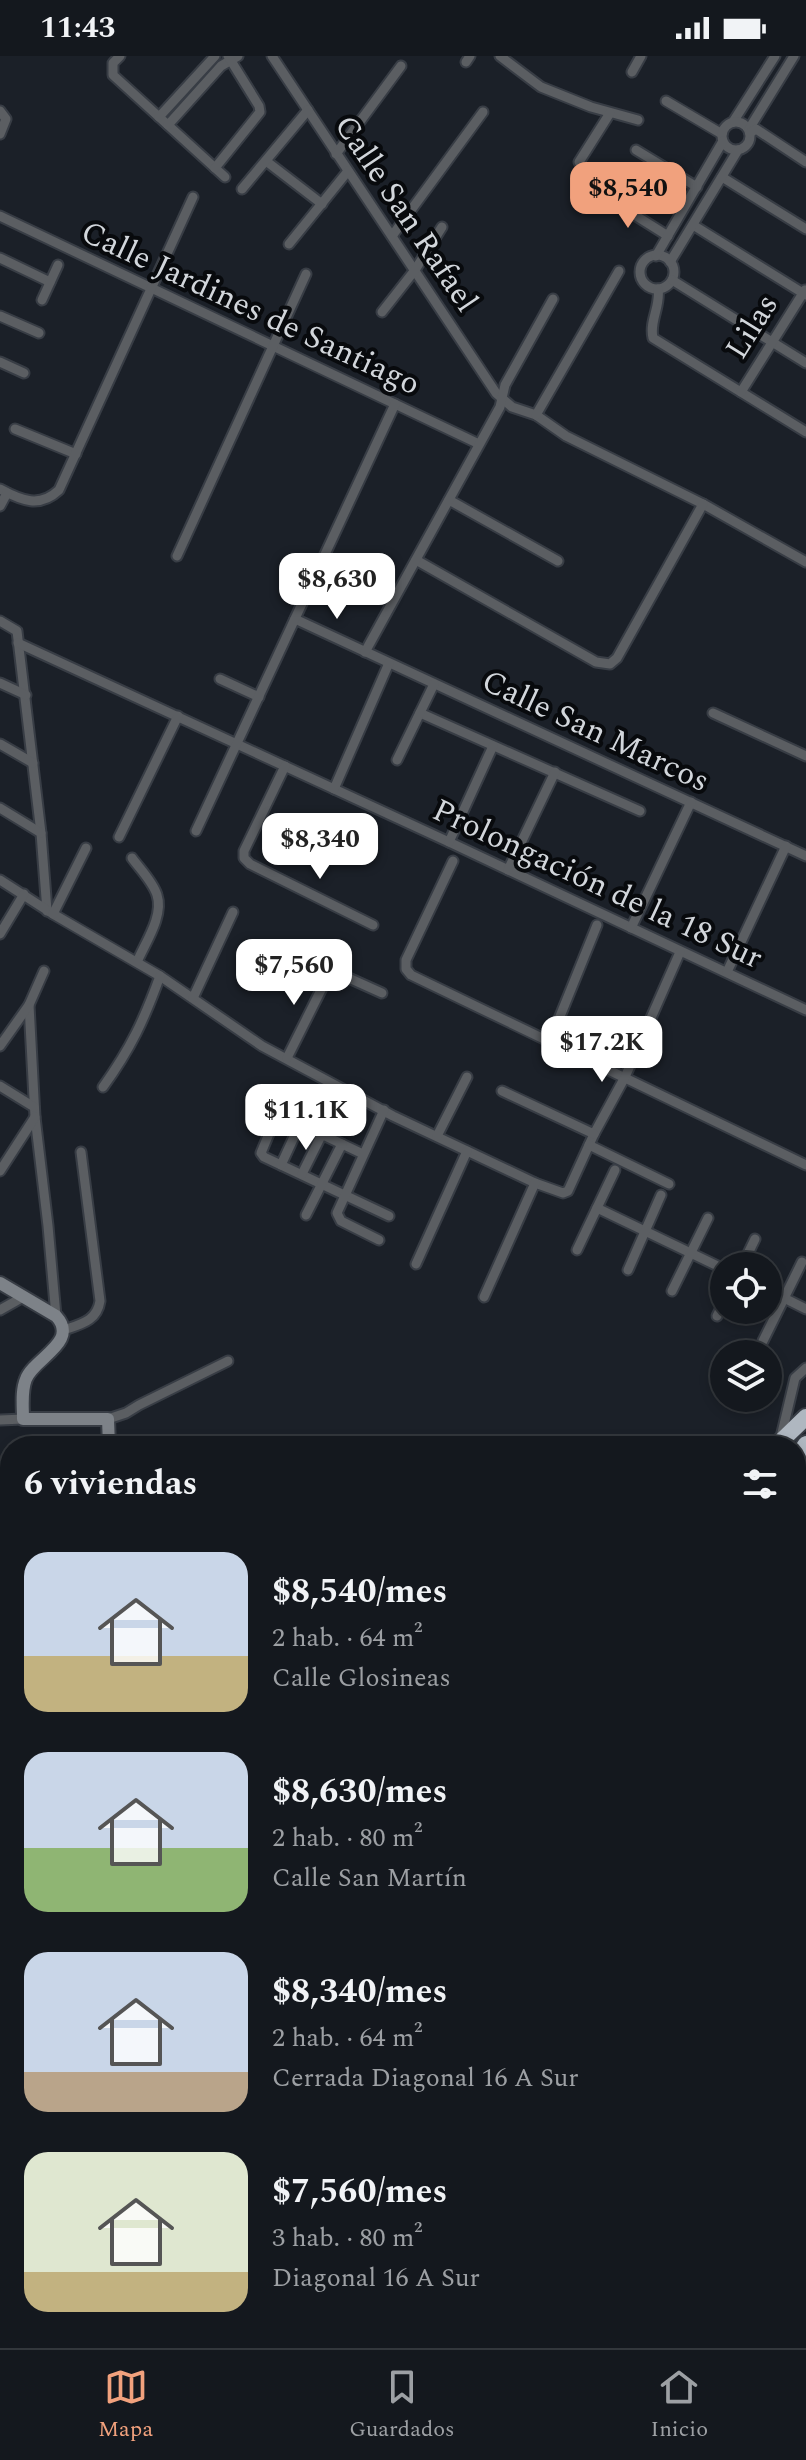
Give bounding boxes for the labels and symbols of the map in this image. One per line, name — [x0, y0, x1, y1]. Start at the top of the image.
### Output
street label: Calle San Rafael — [321, 105, 490, 323]
pin: $8,540 — [563, 162, 693, 230]
street label: Calle Jardines de Santiago — [73, 208, 428, 409]
street label: Lilas — [713, 285, 791, 369]
pin: $8,630 — [272, 553, 402, 621]
street label: Calle San Marcos — [473, 657, 717, 806]
street label: Prolongación de la 18 Sur — [424, 786, 771, 983]
pin: $8,340 — [255, 813, 385, 881]
pin: $7,560 — [229, 939, 359, 1007]
pin: $17.2K — [537, 1016, 667, 1084]
pin: $11.1K — [241, 1084, 371, 1152]

